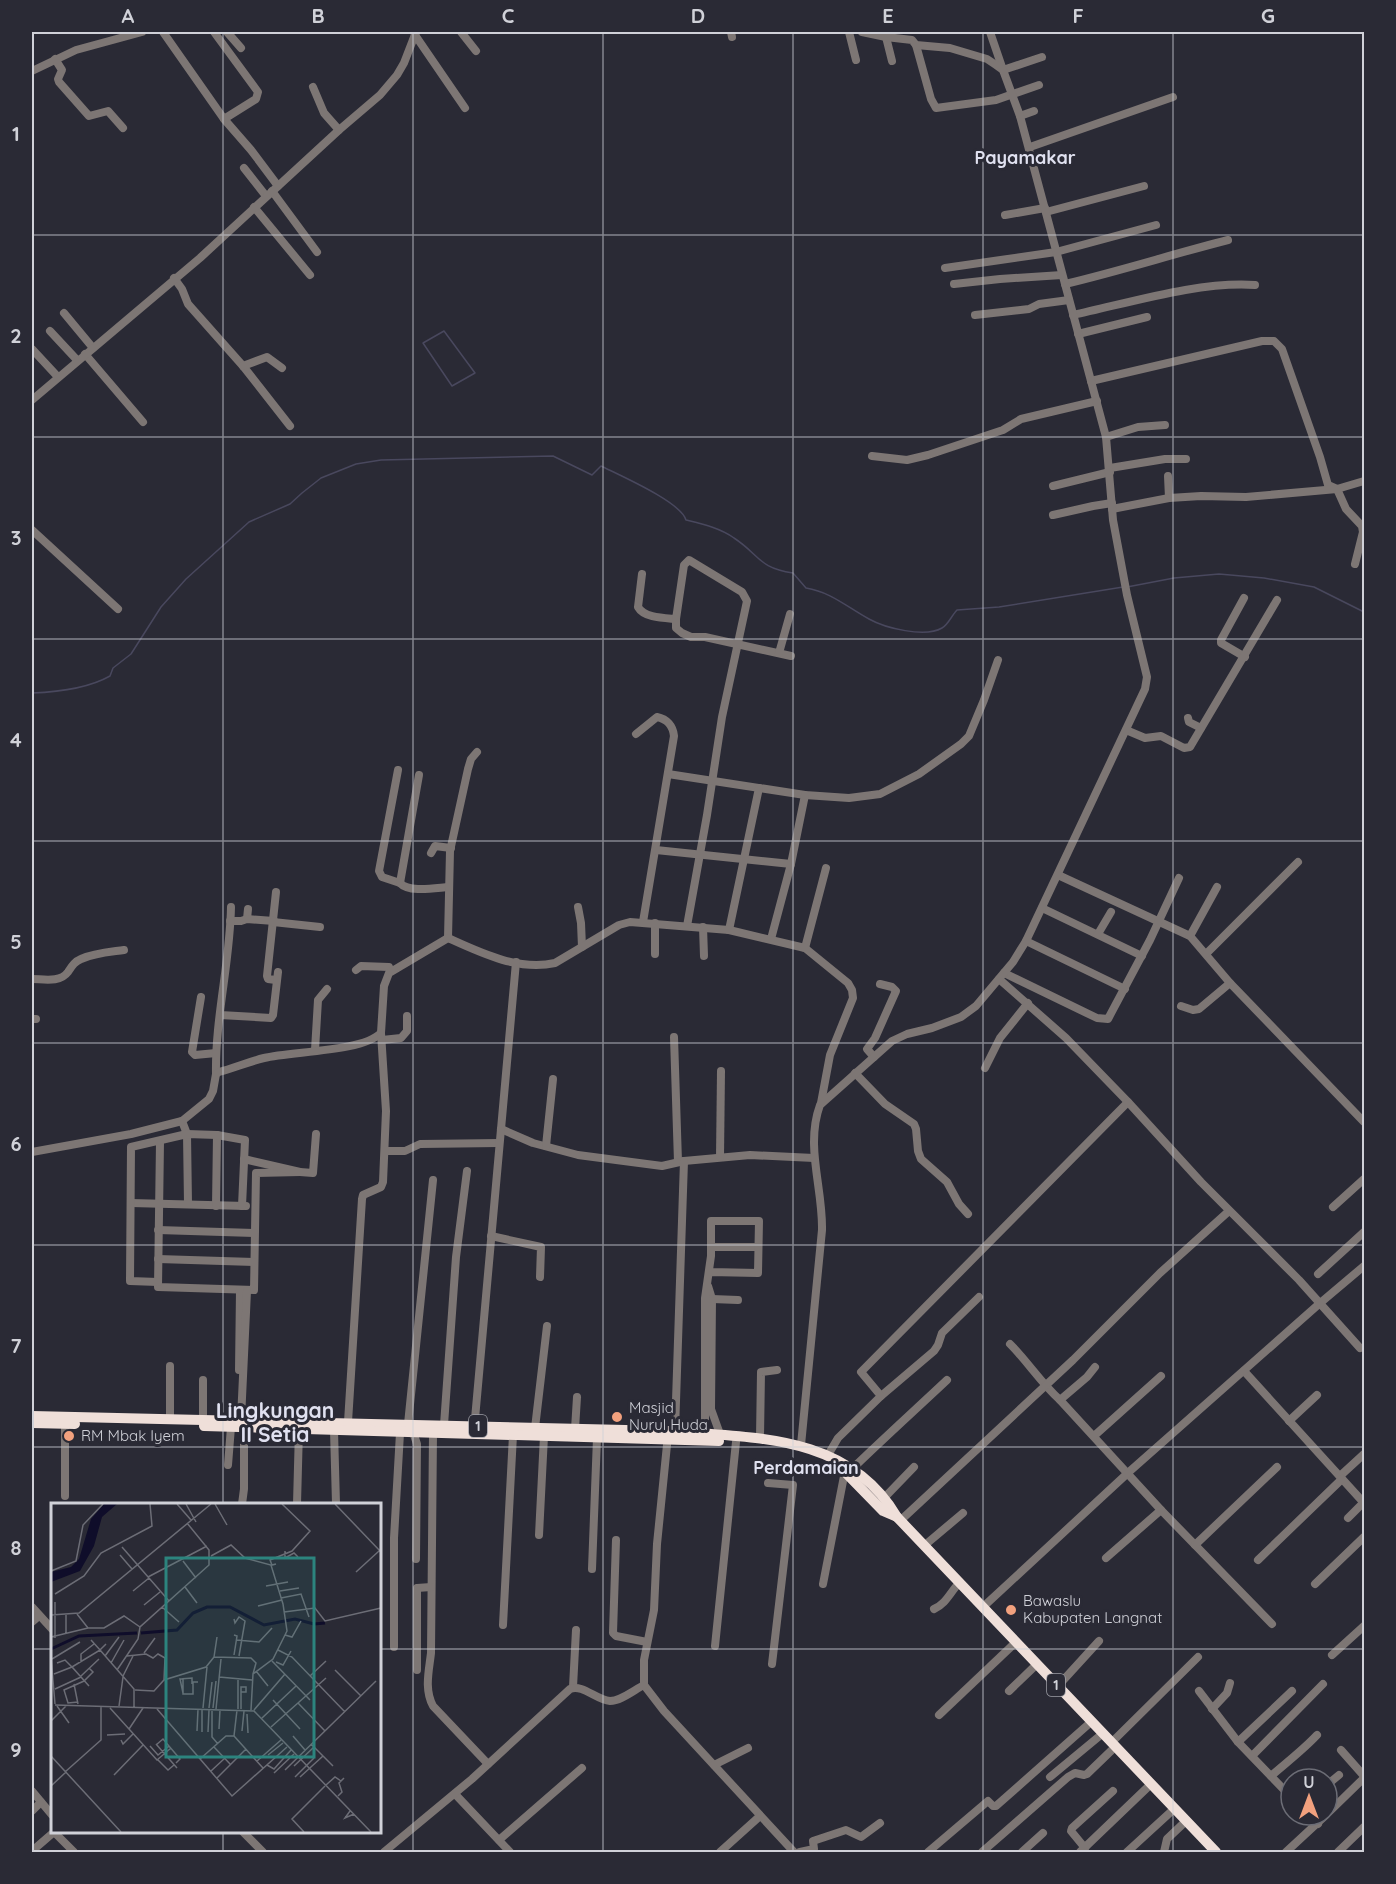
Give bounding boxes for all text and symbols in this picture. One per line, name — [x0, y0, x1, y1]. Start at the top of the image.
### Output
text: A — [122, 3, 135, 28]
text: B — [311, 3, 325, 28]
text: C — [502, 3, 515, 28]
text: D — [691, 3, 705, 28]
text: E — [882, 3, 894, 28]
text: F — [1072, 3, 1084, 28]
text: G — [1261, 3, 1275, 28]
text: 1 — [12, 121, 20, 146]
district label: Payamakar — [974, 146, 1076, 169]
text: 2 — [10, 323, 22, 348]
text: 3 — [11, 525, 21, 550]
text: 4 — [10, 727, 22, 752]
text: 5 — [10, 929, 22, 954]
text: 6 — [10, 1131, 22, 1156]
text: 7 — [11, 1333, 22, 1358]
district label: Lingkungan II Setia — [216, 1397, 334, 1447]
place label: Masjid Nurul Huda — [629, 1398, 708, 1434]
marker: Masjid Nurul Huda — [610, 1410, 624, 1424]
road number: 1 — [469, 1415, 487, 1437]
place label: RM Mbak Iyem — [81, 1426, 185, 1445]
marker: RM Mbak Iyem — [62, 1429, 76, 1443]
district label: Perdamaian — [753, 1456, 859, 1479]
inset map — [51, 1503, 381, 1833]
text: 8 — [11, 1535, 22, 1560]
place label: Bawaslu Kabupaten Langnat — [1023, 1591, 1162, 1627]
marker: Bawaslu Kabupaten Langnat — [1004, 1603, 1018, 1617]
road number: 1 — [1047, 1674, 1065, 1696]
text: 9 — [10, 1737, 22, 1762]
north arrow — [1279, 1767, 1339, 1827]
text: U — [1303, 1772, 1315, 1792]

